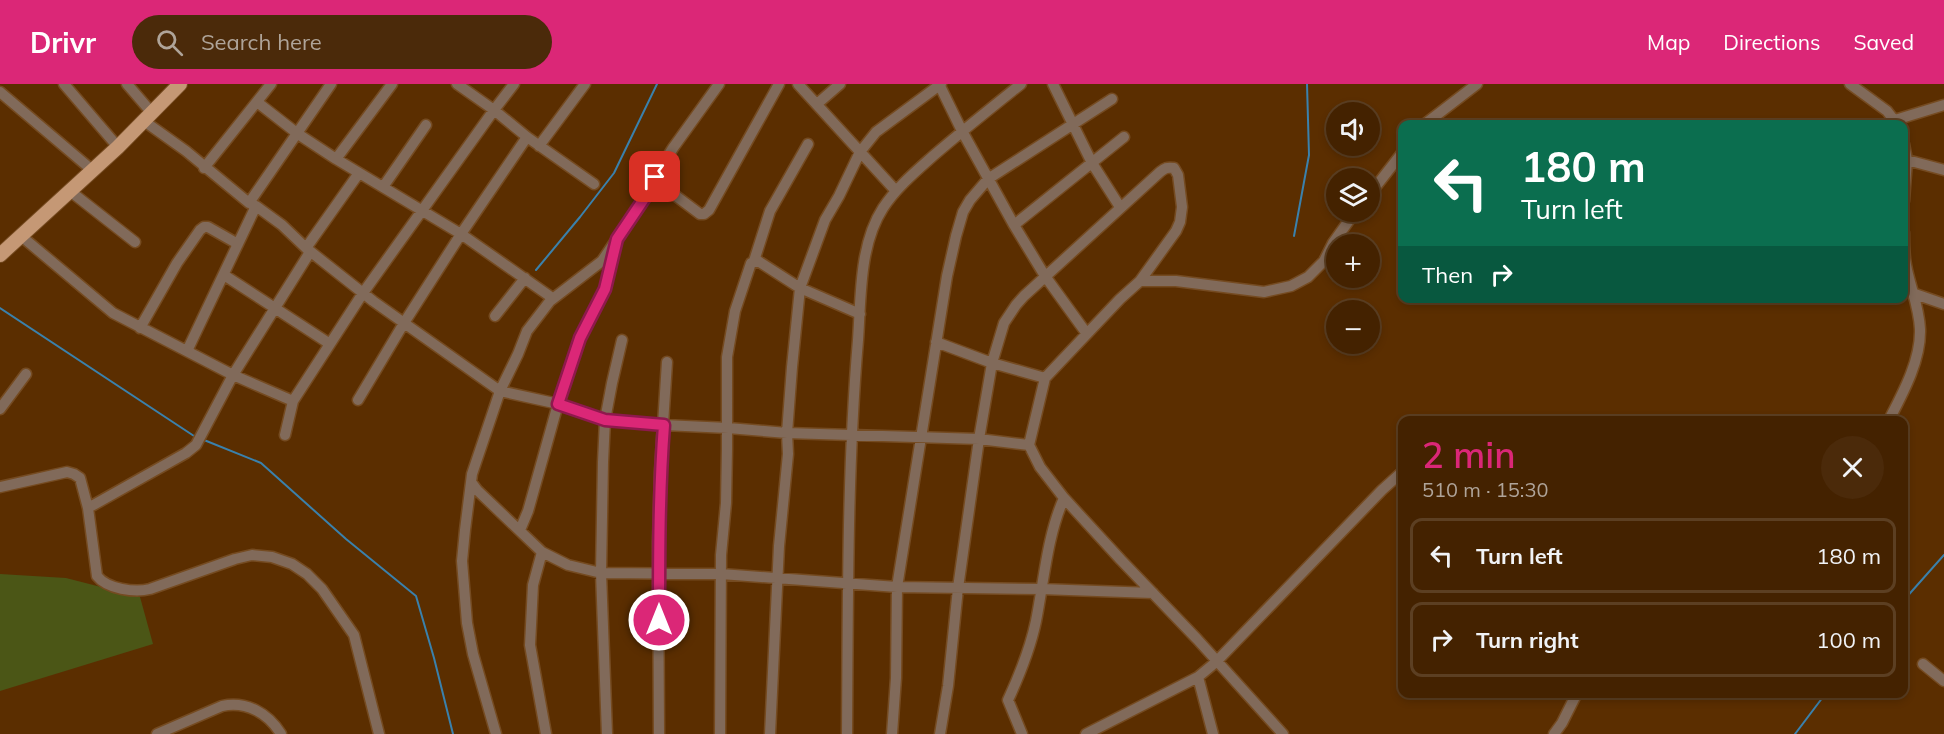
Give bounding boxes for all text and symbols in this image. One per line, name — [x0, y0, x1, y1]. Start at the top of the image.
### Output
search box — [132, 15, 552, 69]
text: Drivr — [30, 25, 96, 60]
icon: search — [153, 26, 186, 59]
text: Search here — [201, 28, 322, 56]
text: Map — [1647, 29, 1690, 55]
text: Directions — [1723, 29, 1820, 55]
text: Saved — [1853, 29, 1914, 55]
map controls — [1326, 102, 1380, 354]
button: sound — [1326, 102, 1380, 156]
text: 180 m — [1521, 140, 1646, 193]
icon: left — [1422, 144, 1500, 222]
pin — [629, 151, 680, 202]
icon: arrive — [638, 160, 671, 193]
button: layers — [1326, 168, 1380, 222]
text: Turn left — [1521, 192, 1623, 226]
button: + — [1326, 234, 1380, 288]
icon: right — [1485, 258, 1518, 291]
text: Then — [1422, 261, 1473, 289]
button: − — [1326, 300, 1380, 354]
text: 2 min — [1422, 432, 1516, 477]
button: close — [1821, 436, 1884, 499]
text: 510 m · 15:30 — [1422, 477, 1548, 502]
icon: left — [1425, 539, 1458, 572]
text: Turn left — [1476, 542, 1563, 570]
text: 180 m — [1816, 542, 1881, 570]
position arrow — [627, 588, 691, 652]
icon: right — [1425, 623, 1458, 656]
text: Turn right — [1476, 626, 1579, 654]
text: 100 m — [1816, 626, 1881, 654]

